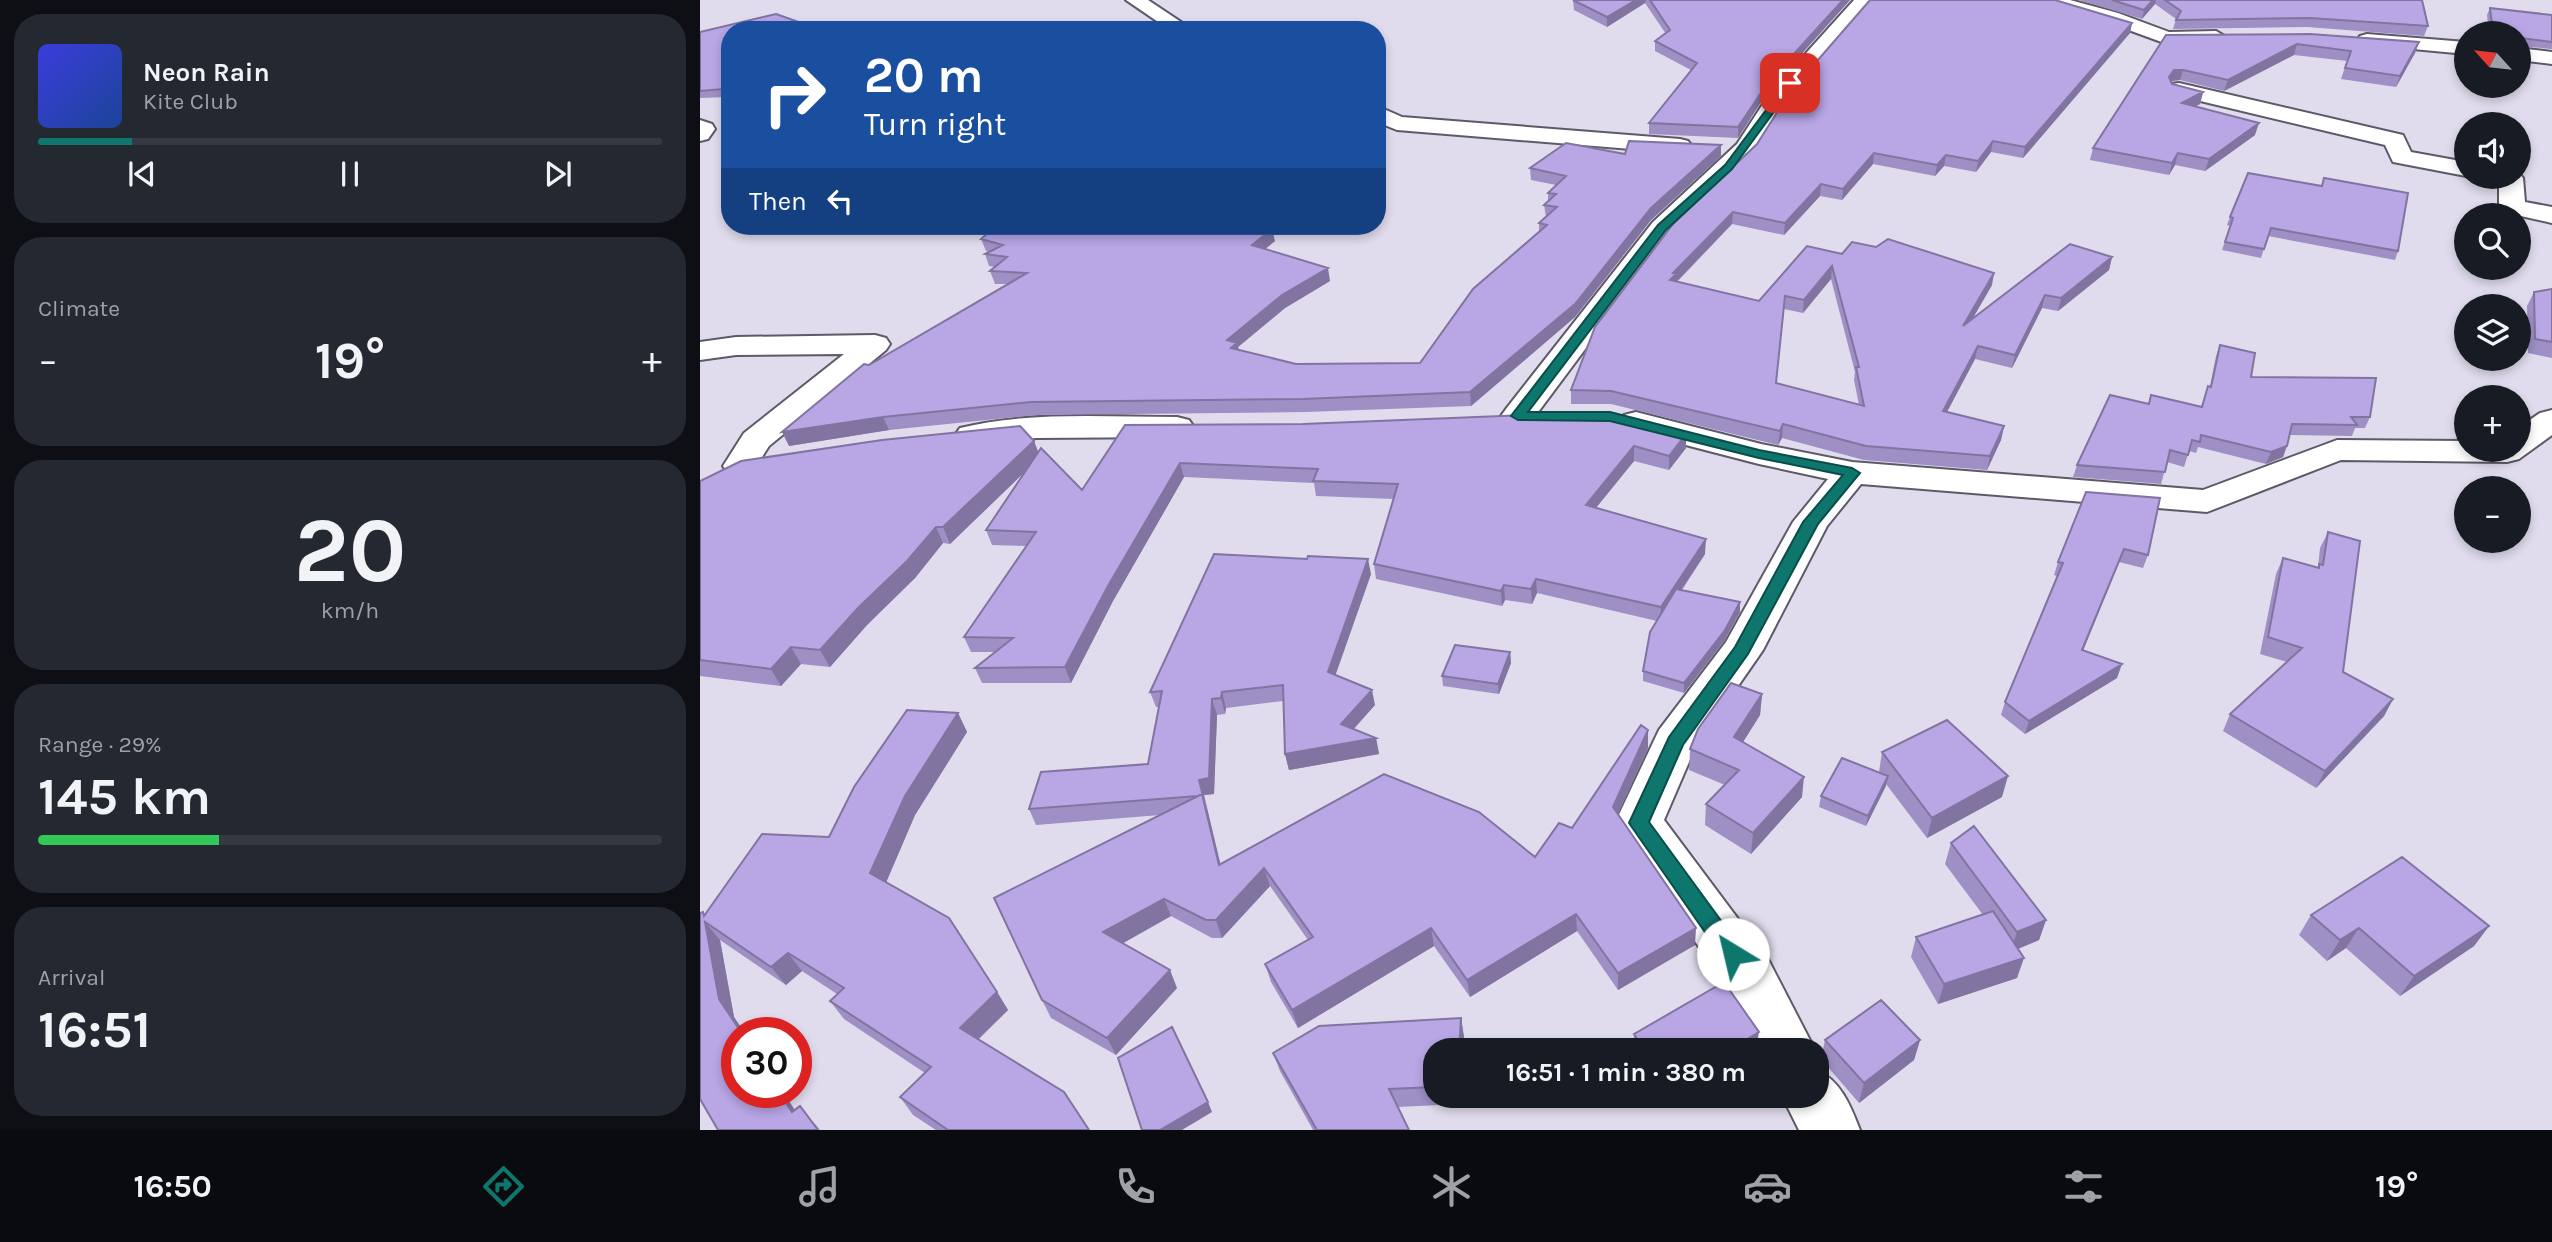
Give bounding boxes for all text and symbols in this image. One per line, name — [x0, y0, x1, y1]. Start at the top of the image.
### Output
north arrow — [2454, 21, 2530, 98]
map controls — [2454, 21, 2531, 553]
text: 20 m — [864, 47, 984, 104]
icon: right — [749, 49, 840, 140]
pin — [1760, 53, 1820, 113]
text: Neon Rain — [143, 57, 270, 88]
icon: arrive — [1771, 64, 1809, 102]
text: Kite Club — [143, 88, 238, 115]
text: Turn right — [864, 106, 1006, 143]
button: sound — [2454, 112, 2531, 189]
icon: previous — [123, 155, 161, 193]
icon: pause — [331, 155, 369, 193]
icon: next — [539, 155, 577, 193]
icon: left — [821, 182, 859, 220]
text: Then — [749, 186, 807, 217]
button: search — [2454, 203, 2531, 280]
button: layers — [2454, 294, 2531, 371]
text: Climate — [38, 295, 120, 322]
text: 19° — [315, 330, 385, 391]
text: − — [38, 338, 58, 383]
text: + — [642, 338, 662, 383]
button: + — [2454, 385, 2531, 462]
button: − — [2454, 476, 2531, 553]
text: 20 — [294, 498, 406, 604]
text: km/h — [321, 597, 379, 624]
text: Range · 29% — [38, 731, 162, 758]
text: 145 km — [38, 766, 211, 827]
position arrow — [1696, 917, 1770, 991]
text: Arrival — [38, 964, 105, 991]
text: 16:51 — [38, 999, 151, 1060]
speed limit sign: 30 — [721, 1017, 812, 1108]
text: 16:51 · 1 min · 380 m — [1506, 1057, 1746, 1088]
icon: directions — [479, 1162, 528, 1211]
icon: music — [795, 1162, 844, 1211]
icon: phone — [1111, 1162, 1160, 1211]
icon: climate — [1427, 1162, 1476, 1211]
icon: car — [1743, 1162, 1792, 1211]
icon: filters — [2059, 1162, 2108, 1211]
text: 16:50 — [134, 1168, 212, 1205]
text: 19° — [2375, 1168, 2418, 1205]

